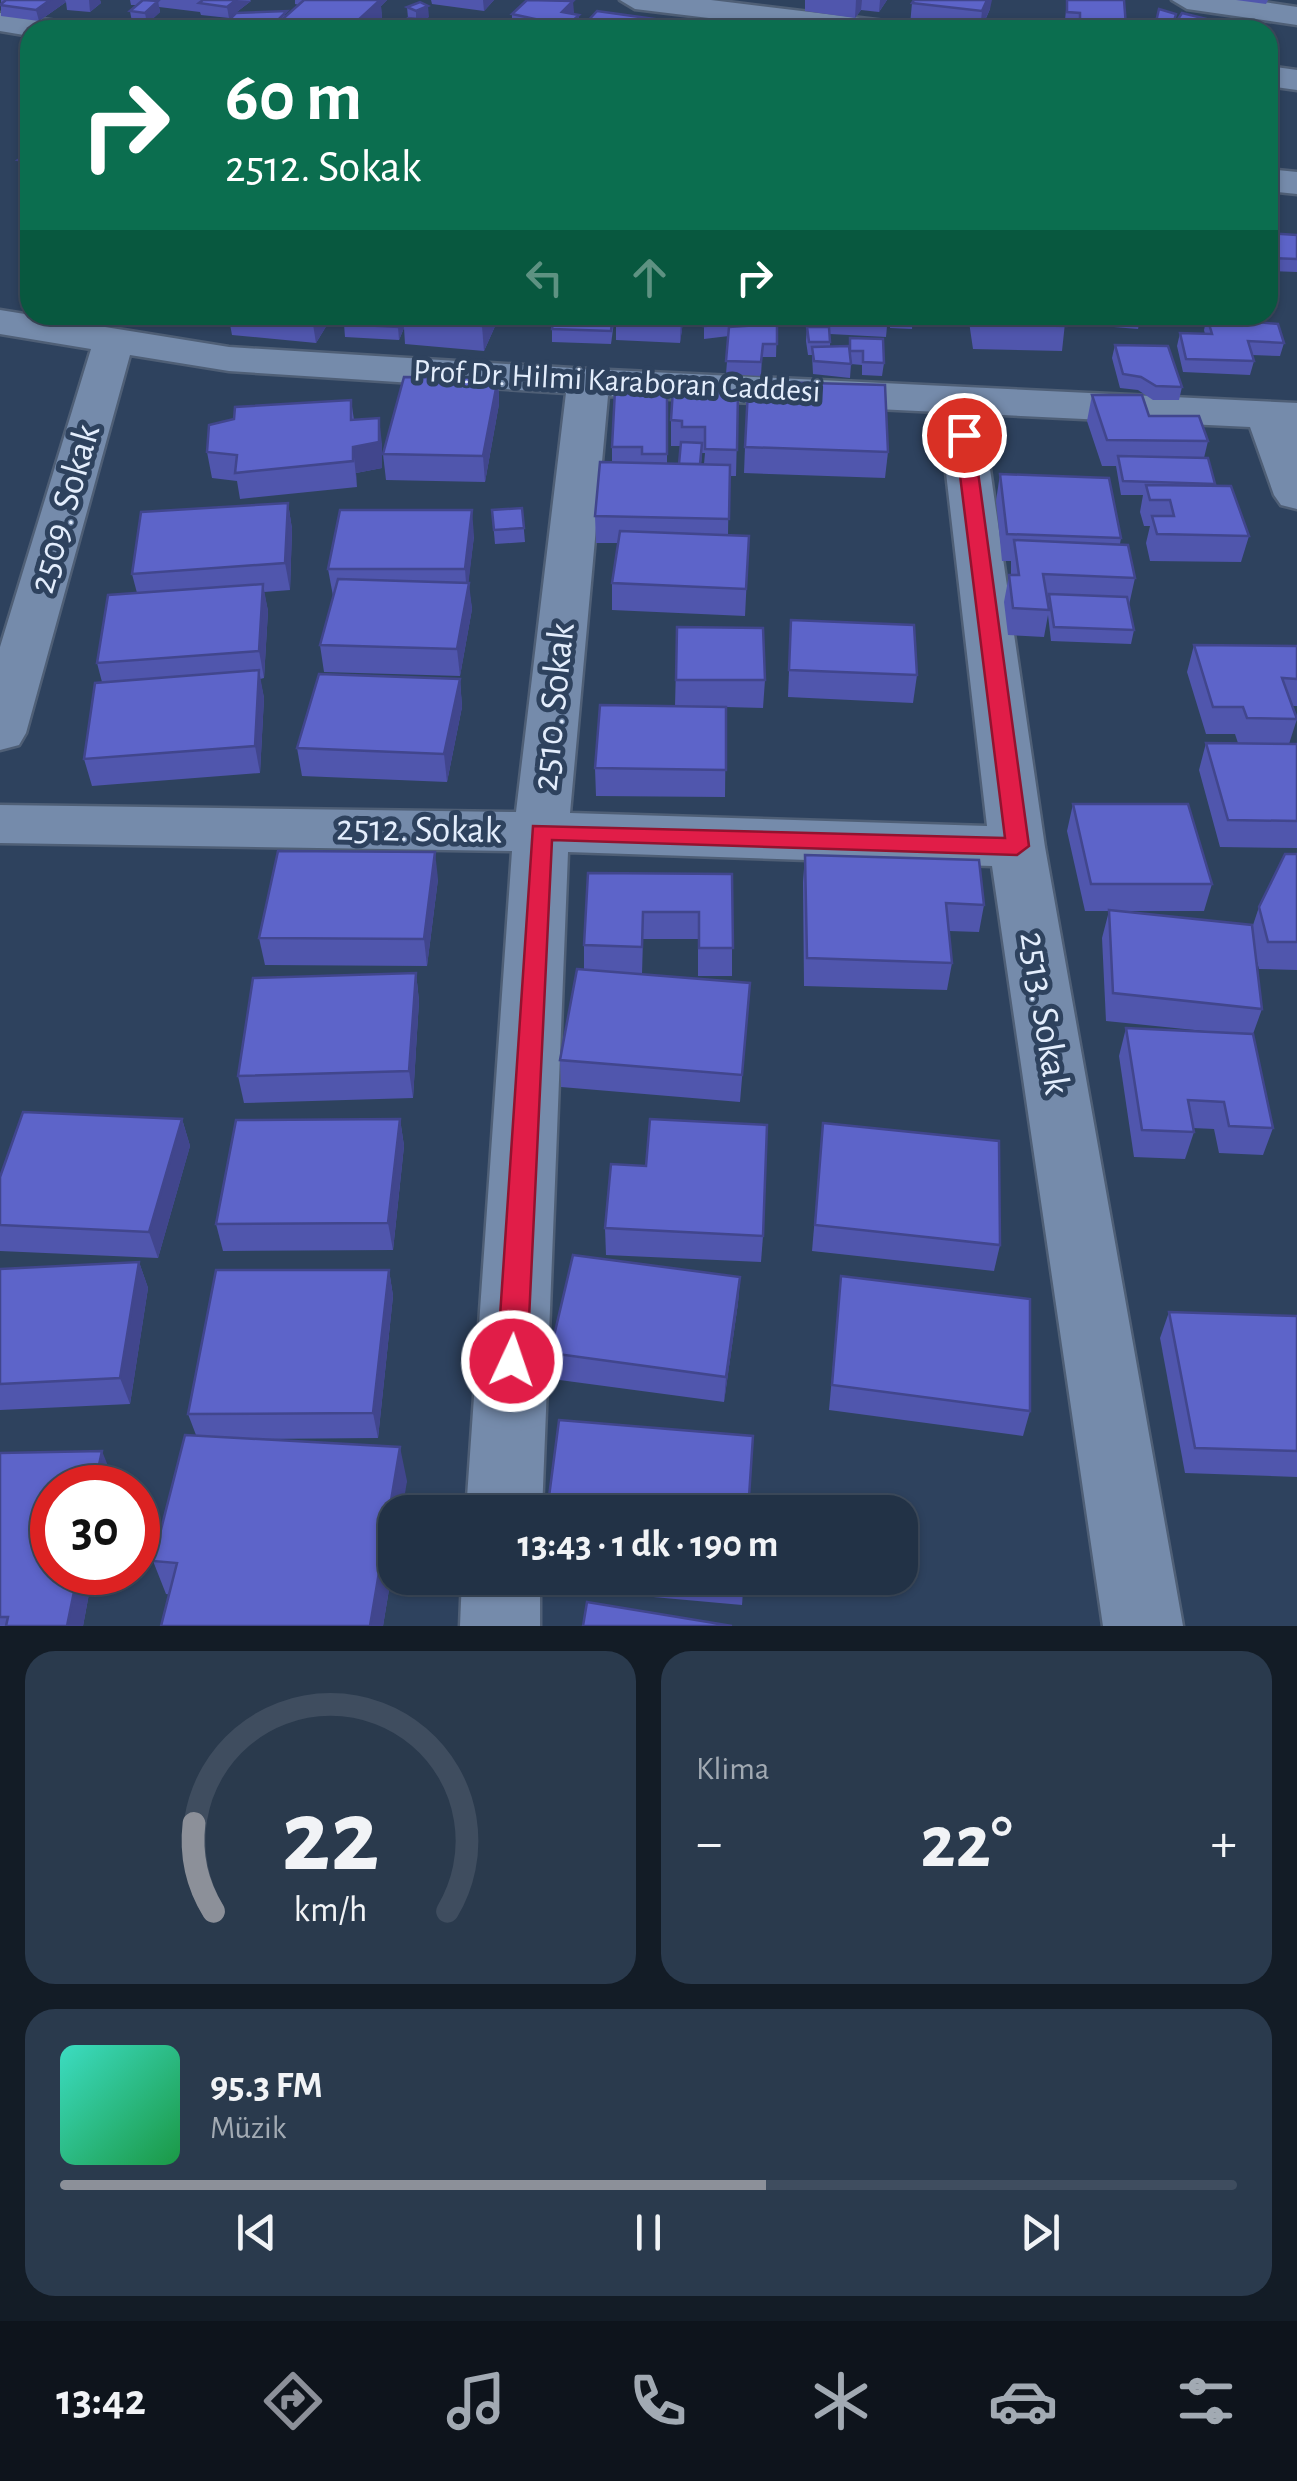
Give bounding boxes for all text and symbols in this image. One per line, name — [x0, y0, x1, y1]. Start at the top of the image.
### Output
icon: right — [60, 60, 190, 190]
text: 60 m — [225, 63, 362, 133]
text: 2512. Sokak — [225, 145, 421, 190]
icon: left — [517, 250, 572, 305]
icon: ahead — [622, 250, 677, 305]
icon: right — [727, 250, 782, 305]
street label: Prof.Dr. Hilmi Karaboran Caddesi — [413, 354, 821, 408]
pin — [922, 393, 1007, 478]
icon: arrive — [937, 408, 992, 463]
street label: 2509. Sokak — [23, 420, 107, 598]
street label: 2510. Sokak — [526, 621, 582, 793]
street label: 2512. Sokak — [336, 810, 503, 850]
street label: 2513. Sokak — [1012, 929, 1076, 1098]
position arrow — [460, 1309, 564, 1413]
speed limit sign: 30 — [30, 1465, 160, 1595]
text: 13:43 · 1 dk · 190 m — [517, 1526, 779, 1564]
text: Klima — [696, 1753, 770, 1785]
text: 22 — [282, 1786, 379, 1890]
text: 22° — [920, 1806, 1013, 1881]
text: − — [696, 1816, 722, 1871]
text: + — [1211, 1816, 1237, 1871]
text: km/h — [294, 1892, 367, 1928]
text: 95.3 FM — [210, 2067, 323, 2105]
text: Müzik — [210, 2112, 286, 2144]
icon: previous — [229, 2205, 284, 2260]
icon: pause — [621, 2205, 676, 2260]
icon: next — [1013, 2205, 1068, 2260]
icon: directions — [258, 2366, 328, 2436]
icon: music — [441, 2366, 511, 2436]
icon: phone — [623, 2366, 693, 2436]
icon: climate — [806, 2366, 876, 2436]
icon: car — [988, 2366, 1058, 2436]
icon: filters — [1171, 2366, 1241, 2436]
text: 13:42 — [56, 2378, 146, 2423]

